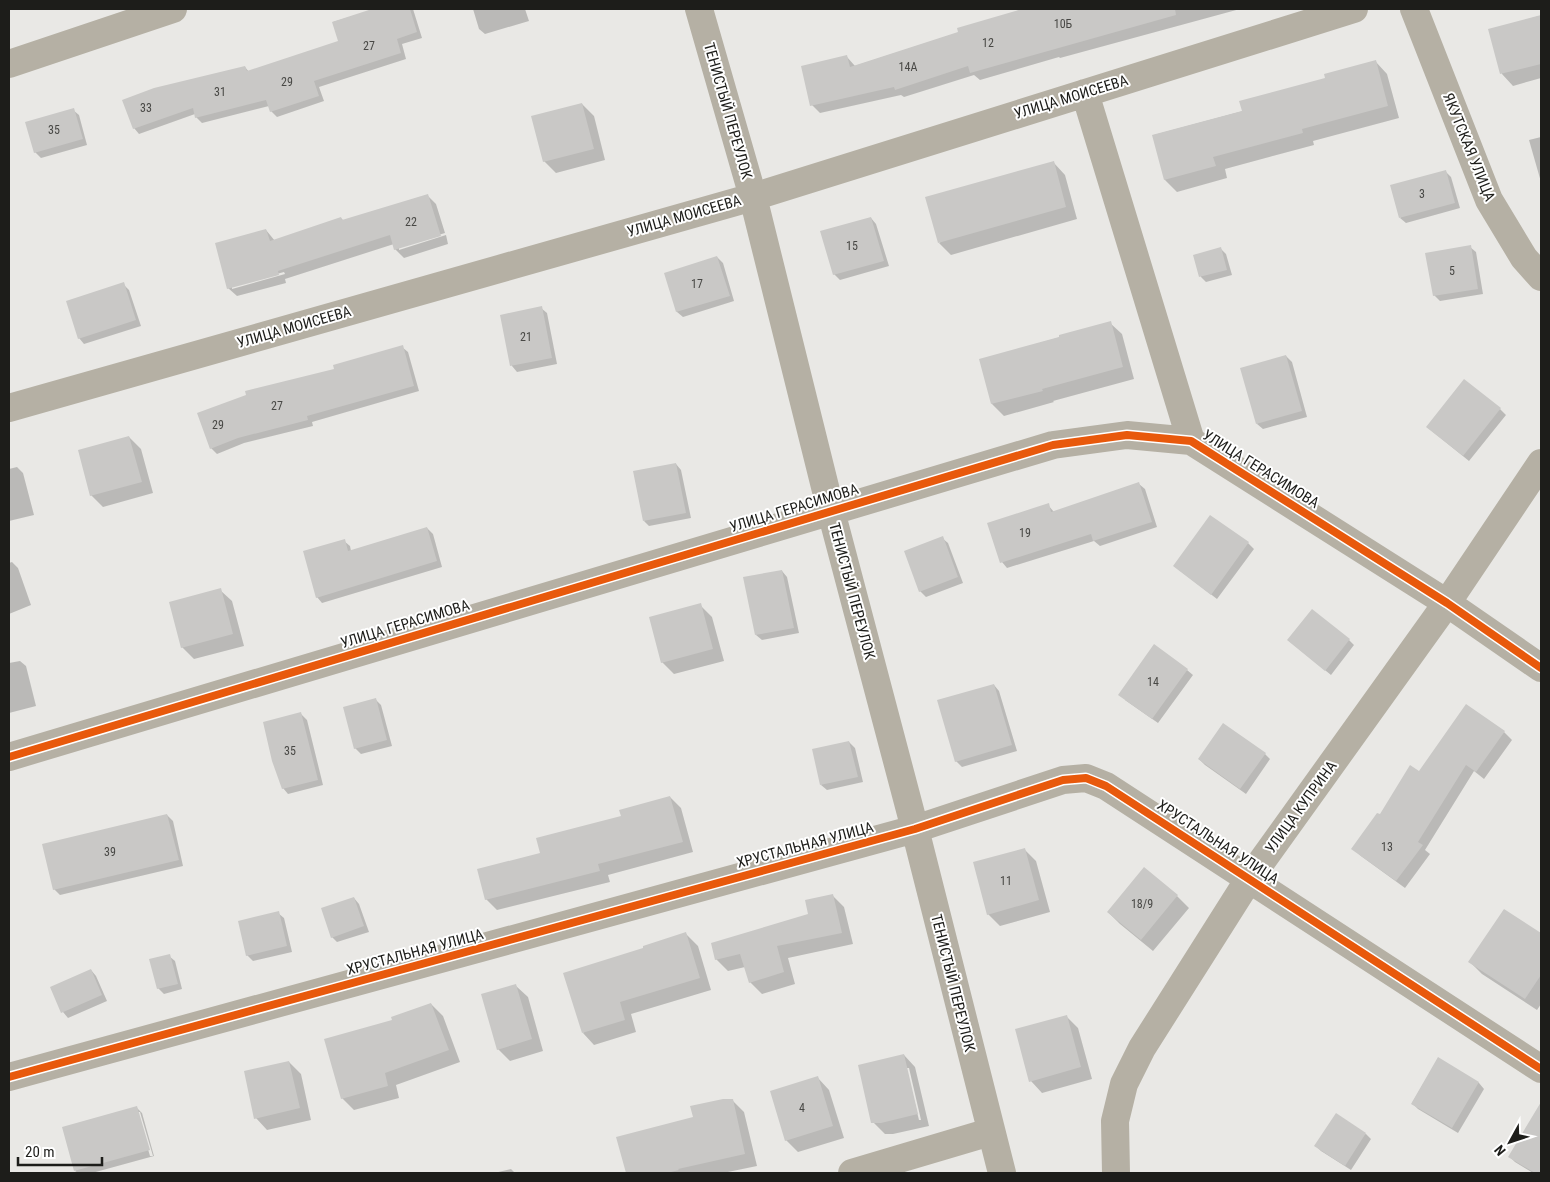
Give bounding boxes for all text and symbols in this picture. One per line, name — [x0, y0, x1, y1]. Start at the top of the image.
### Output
house number: 10Б — [1054, 17, 1073, 31]
house number: 12 — [982, 36, 994, 50]
house number: 27 — [363, 39, 375, 53]
street label: ТЕНИСТЫЙ ПЕРЕУЛОК — [700, 41, 756, 182]
house number: 14А — [899, 60, 917, 74]
street label: УЛИЦА МОИСЕЕВА — [1012, 71, 1130, 123]
house number: 29 — [281, 75, 293, 89]
house number: 31 — [214, 85, 226, 99]
street label: ЯКУТСКАЯ УЛИЦА — [1439, 90, 1499, 204]
house number: 33 — [140, 101, 152, 115]
house number: 35 — [48, 123, 60, 137]
house number: 3 — [1419, 187, 1425, 201]
street label: УЛИЦА МОИСЕЕВА — [625, 191, 744, 241]
house number: 22 — [405, 215, 417, 229]
house number: 15 — [846, 239, 858, 253]
house number: 5 — [1449, 264, 1455, 278]
house number: 17 — [691, 277, 703, 291]
street label: УЛИЦА МОИСЕЕВА — [235, 302, 354, 352]
house number: 21 — [520, 330, 532, 344]
house number: 27 — [271, 399, 283, 413]
house number: 29 — [212, 418, 224, 432]
street label: УЛИЦА ГЕРАСИМОВА — [1199, 426, 1323, 512]
street label: УЛИЦА ГЕРАСИМОВА — [727, 480, 861, 536]
street label: ТЕНИСТЫЙ ПЕРЕУЛОК — [825, 521, 879, 662]
house number: 19 — [1019, 526, 1031, 540]
street label: УЛИЦА ГЕРАСИМОВА — [338, 596, 472, 652]
house number: 14 — [1147, 675, 1159, 689]
house number: 35 — [284, 744, 296, 758]
street label: УЛИЦА КУПРИНА — [1261, 757, 1341, 857]
street label: ХРУСТАЛЬНАЯ УЛИЦА — [1154, 796, 1282, 888]
street label: ХРУСТАЛЬНАЯ УЛИЦА — [735, 818, 876, 872]
house number: 13 — [1381, 840, 1393, 854]
house number: 39 — [104, 845, 116, 859]
house number: 11 — [1000, 874, 1012, 888]
house number: 18/9 — [1131, 897, 1153, 911]
street label: ТЕНИСТЫЙ ПЕРЕУЛОК — [927, 912, 979, 1054]
street label: ХРУСТАЛЬНАЯ УЛИЦА — [345, 925, 486, 979]
house number: 4 — [799, 1101, 805, 1115]
north arrow — [1485, 1117, 1535, 1167]
scale bar — [18, 1134, 101, 1166]
text: N — [1491, 1142, 1509, 1159]
text: 20 m — [25, 1143, 55, 1161]

